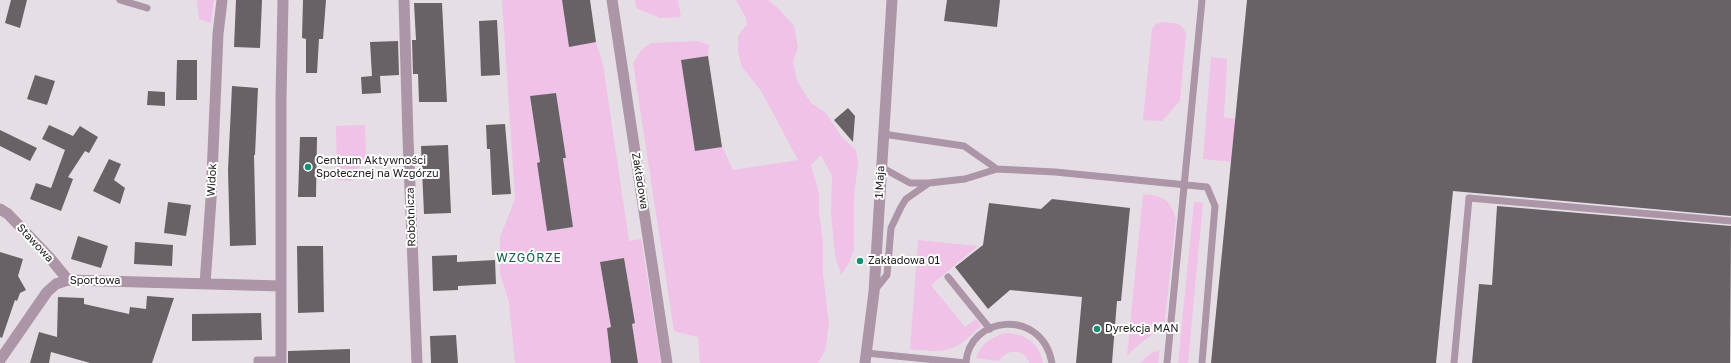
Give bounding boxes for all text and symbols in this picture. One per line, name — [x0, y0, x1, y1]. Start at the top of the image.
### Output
street label: Zakładowa — [629, 152, 651, 210]
place label: Centrum Aktywności Społecznej na Wzgórzu — [316, 154, 439, 180]
marker: Centrum Aktywności Społecznej na Wzgórzu — [303, 162, 313, 172]
street label: Widok — [205, 163, 219, 197]
street label: 1 Maja — [873, 165, 887, 199]
street label: Robotnicza — [403, 187, 419, 247]
street label: Stawowa — [14, 221, 56, 265]
district label: WZGÓRZE — [496, 251, 562, 265]
place label: Zakładowa 01 — [868, 254, 940, 268]
marker: Zakładowa 01 — [855, 256, 865, 266]
street label: Sportowa — [70, 274, 120, 288]
place label: Dyrekcja MAN — [1105, 322, 1179, 336]
marker: Dyrekcja MAN — [1092, 324, 1102, 334]

